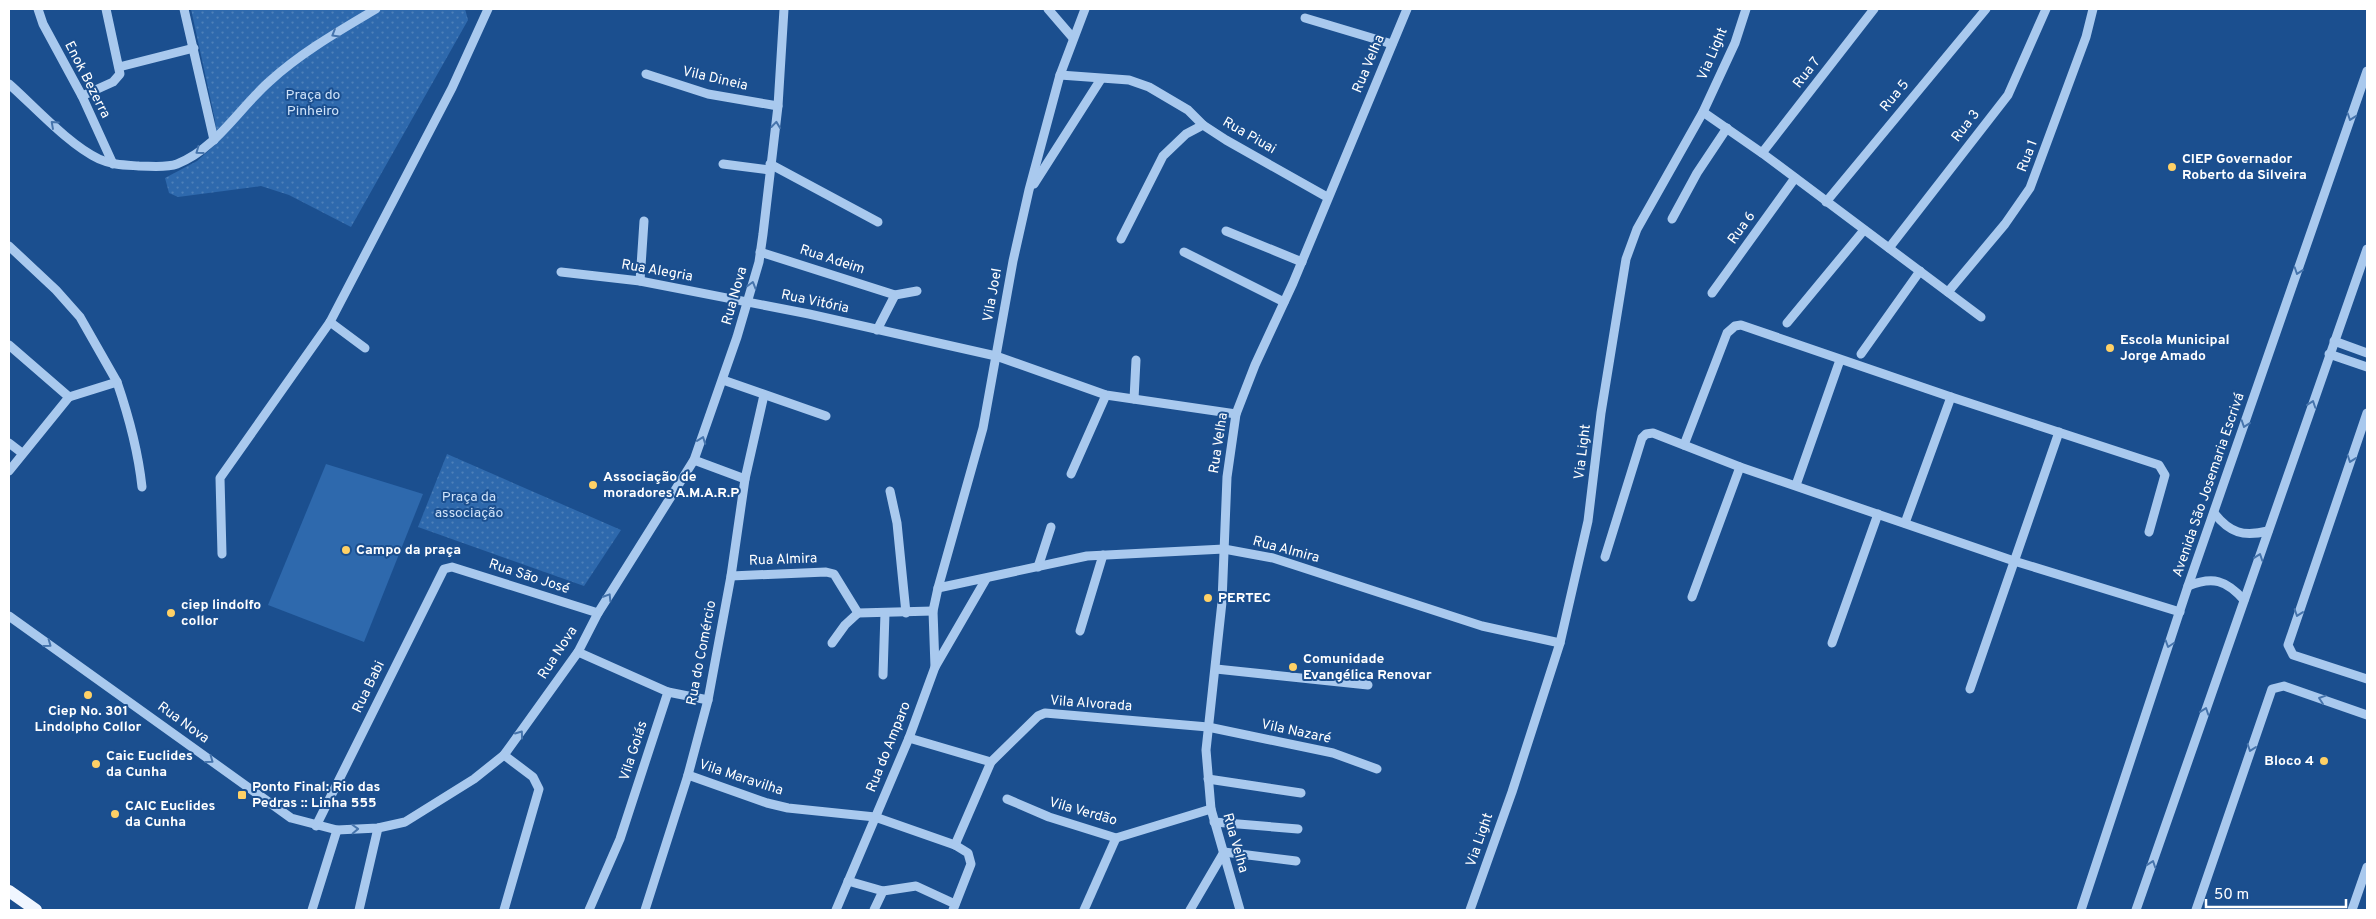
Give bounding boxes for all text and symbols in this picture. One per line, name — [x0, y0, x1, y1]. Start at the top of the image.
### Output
street label: Via Light — [1694, 25, 1732, 83]
one-way arrow — [331, 28, 340, 38]
street label: Rua Velha — [1349, 32, 1389, 96]
street label: Enok Bezerra — [60, 39, 114, 121]
street label: Rua 7 — [1790, 54, 1824, 92]
street label: Vila Dineia — [681, 63, 749, 95]
street label: Rua 5 — [1877, 77, 1913, 115]
park label: Praça do Pinheiro — [286, 87, 341, 120]
street label: Rua 3 — [1948, 107, 1984, 145]
one-way arrow — [2347, 112, 2357, 121]
street label: Rua Piuai — [1219, 114, 1279, 158]
one-way arrow — [770, 120, 781, 128]
one-way arrow — [50, 121, 59, 130]
street label: Rua 1 — [2014, 138, 2042, 174]
one-way arrow — [195, 145, 205, 154]
place label: CIEP Governador Roberto da Silveira — [2182, 151, 2307, 184]
marker: CIEP Governador Roberto da Silveira — [2166, 161, 2178, 173]
street label: Rua 6 — [1725, 208, 1759, 248]
street label: Rua Adeim — [797, 242, 867, 278]
street label: Rua Alegria — [620, 256, 694, 286]
street label: Rua Nova — [719, 265, 751, 327]
one-way arrow — [2294, 266, 2304, 274]
street label: Vila Joel — [980, 267, 1006, 323]
one-way arrow — [747, 282, 757, 290]
street label: Rua Vitória — [779, 286, 851, 318]
place label: Escola Municipal Jorge Amado — [2120, 332, 2230, 365]
marker: Escola Municipal Jorge Amado — [2104, 342, 2116, 354]
street label: Avenida São Josemaria Escrivá — [2169, 391, 2249, 579]
one-way arrow — [2306, 400, 2316, 408]
street label: Rua Velha — [1206, 411, 1232, 475]
one-way arrow — [2241, 420, 2251, 428]
street label: Via Light — [1571, 423, 1595, 481]
one-way arrow — [696, 436, 706, 444]
one-way arrow — [2347, 454, 2357, 463]
place label: Associação de moradores A.M.A.R.P — [603, 469, 739, 502]
marker: Associação de moradores A.M.A.R.P — [587, 479, 599, 491]
park label: Praça da associação — [435, 489, 503, 522]
street label: Rua Almira — [1251, 533, 1321, 567]
place label: Campo da praça — [356, 542, 461, 559]
marker: Campo da praça — [340, 544, 352, 556]
street label: Rua Almira — [749, 550, 817, 570]
one-way arrow — [2253, 553, 2263, 562]
street label: Rua São José — [486, 556, 572, 598]
place label: PERTEC — [1218, 590, 1271, 607]
marker: PERTEC — [1202, 592, 1214, 604]
one-way arrow — [602, 594, 611, 603]
place label: ciep lindolfo collor — [181, 597, 261, 630]
street label: Rua do Comércio — [683, 599, 721, 707]
marker: ciep lindolfo collor — [165, 607, 177, 619]
one-way arrow — [2294, 608, 2304, 616]
street label: Rua Nova — [535, 623, 581, 683]
one-way arrow — [43, 638, 52, 648]
one-way arrow — [2165, 639, 2175, 648]
place label: Comunidade Evangélica Renovar — [1303, 651, 1432, 684]
street label: Rua Babi — [349, 658, 389, 716]
marker: Comunidade Evangélica Renovar — [1287, 661, 1299, 673]
marker: Ciep No. 301 Lindolpho Collor — [82, 689, 94, 701]
street label: Vila Alvorada — [1049, 693, 1133, 715]
one-way arrow — [2318, 695, 2326, 705]
street label: Rua Nova — [154, 699, 212, 747]
street label: Rua do Amparo — [863, 699, 915, 795]
place label: Ciep No. 301 Lindolpho Collor — [35, 703, 142, 736]
one-way arrow — [2199, 707, 2209, 715]
street label: Vila Nazaré — [1259, 716, 1333, 748]
street label: Vila Goiás — [616, 719, 652, 783]
one-way arrow — [514, 730, 523, 739]
one-way arrow — [2247, 743, 2257, 752]
place label: Caic Euclides da Cunha — [106, 748, 193, 781]
place label: Bloco 4 — [2264, 753, 2314, 770]
one-way arrow — [204, 754, 214, 763]
marker: Bloco 4 — [2318, 755, 2330, 767]
street label: Vila Maravilha — [697, 756, 785, 800]
marker: Caic Euclides da Cunha — [90, 758, 102, 770]
place label: Ponto Final: Rio das Pedras :: Linha 555 — [252, 779, 381, 812]
marker: Ponto Final: Rio das Pedras :: Linha 555 — [236, 789, 248, 801]
street label: Vila Verdão — [1047, 794, 1119, 830]
place label: CAIC Euclides da Cunha — [125, 798, 215, 831]
marker: CAIC Euclides da Cunha — [109, 808, 121, 820]
street label: Rua Velha — [1218, 811, 1252, 875]
street label: Via Light — [1463, 811, 1497, 869]
one-way arrow — [351, 824, 359, 835]
one-way arrow — [2146, 860, 2156, 869]
scale bar — [2206, 876, 2346, 908]
text: 50 m — [2214, 886, 2249, 905]

